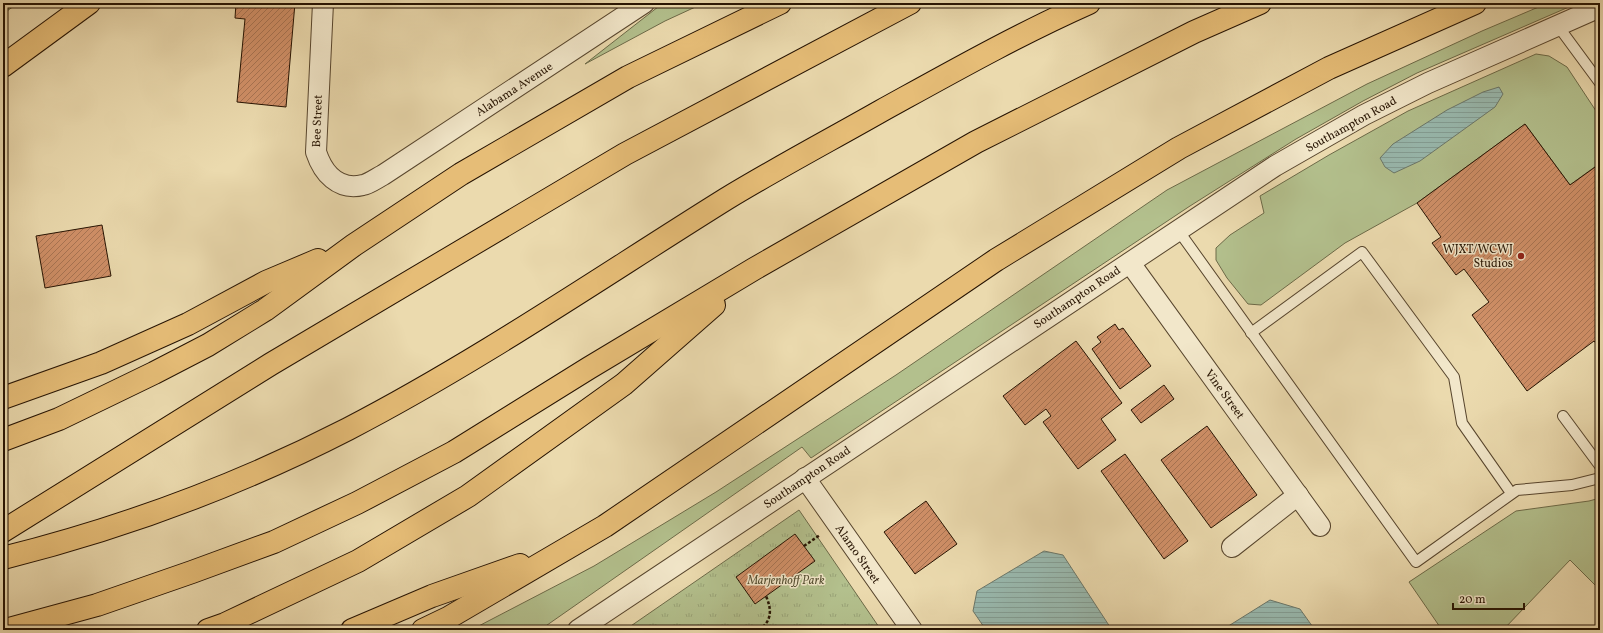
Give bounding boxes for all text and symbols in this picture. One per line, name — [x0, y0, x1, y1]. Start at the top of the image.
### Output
street label: Alabama Avenue — [473, 59, 556, 121]
street label: Southampton Road — [1303, 93, 1400, 157]
street label: Bee Street — [309, 94, 327, 148]
place label: WJXT/WCWJ Studios — [1443, 242, 1513, 272]
marker: WJXT/WCWJ Studios — [1516, 251, 1526, 261]
street label: Southampton Road — [1031, 263, 1124, 333]
street label: Vine Street — [1201, 366, 1248, 423]
street label: Southampton Road — [761, 443, 854, 513]
street label: Alamo Street — [831, 522, 883, 587]
park label: Marjenhoff Park — [746, 573, 825, 589]
scale bar — [1453, 585, 1524, 611]
text: 20 m — [1459, 592, 1486, 608]

